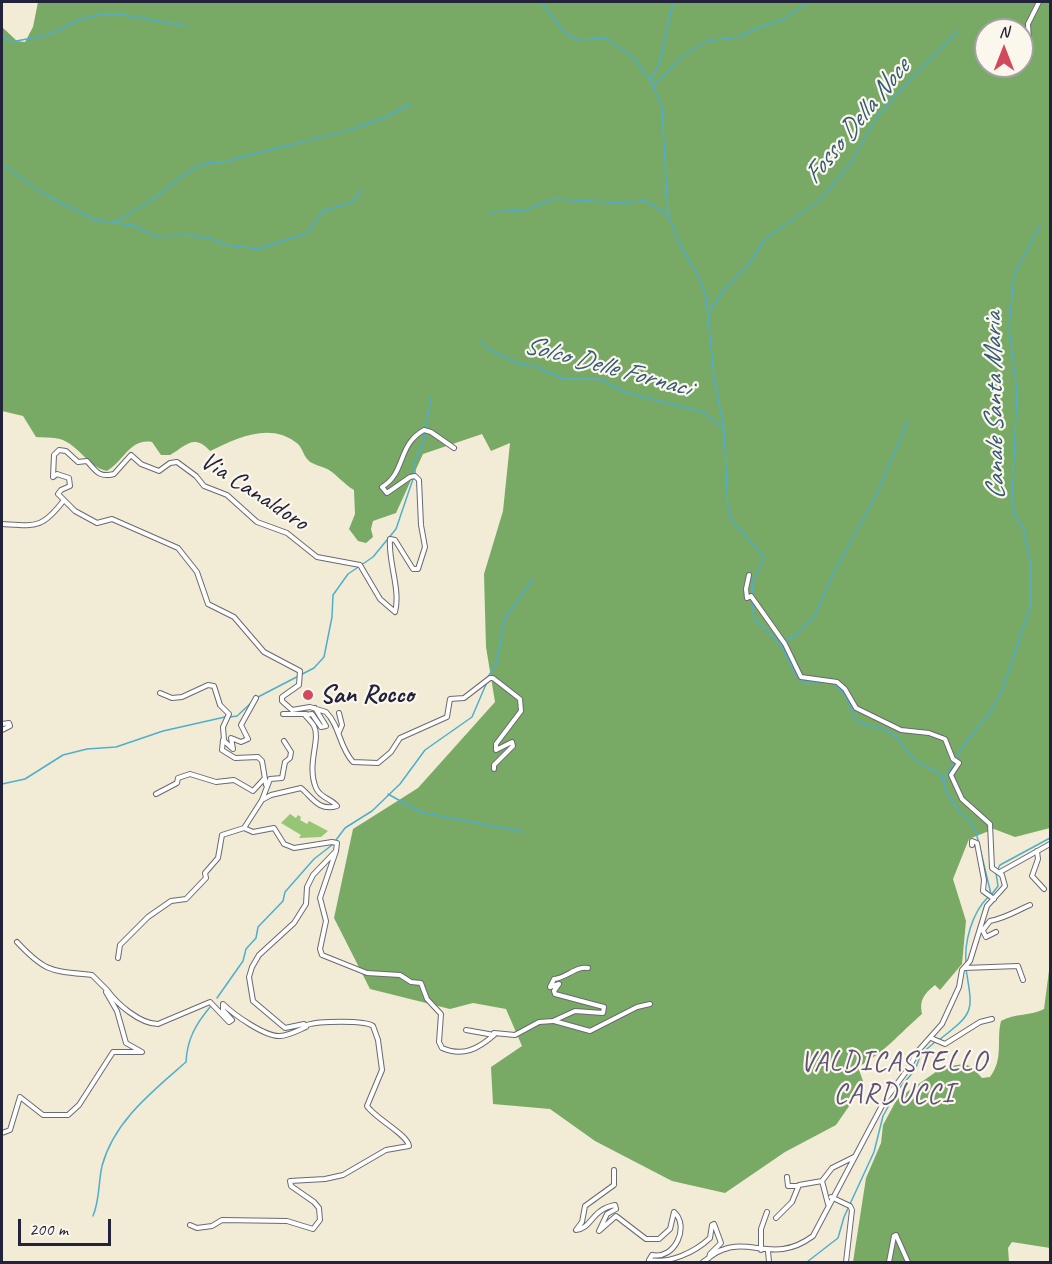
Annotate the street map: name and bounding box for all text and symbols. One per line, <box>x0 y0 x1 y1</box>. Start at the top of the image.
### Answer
north arrow <box>974 18 1034 78</box>
text: N <box>999 22 1009 42</box>
water label: Fosso Della Noce <box>797 53 917 191</box>
water label: Canale Santa Maria <box>977 312 1013 500</box>
water label: Solco Delle Fornaci <box>520 329 694 405</box>
street label: Via Canaldoro <box>194 446 314 538</box>
place label: San Rocco <box>320 679 414 711</box>
marker: San Rocco <box>301 688 315 702</box>
district label: VALDICASTELLO CARDUCCI <box>800 1046 988 1112</box>
scale bar <box>21 1207 114 1245</box>
text: 200 m <box>29 1218 68 1240</box>

